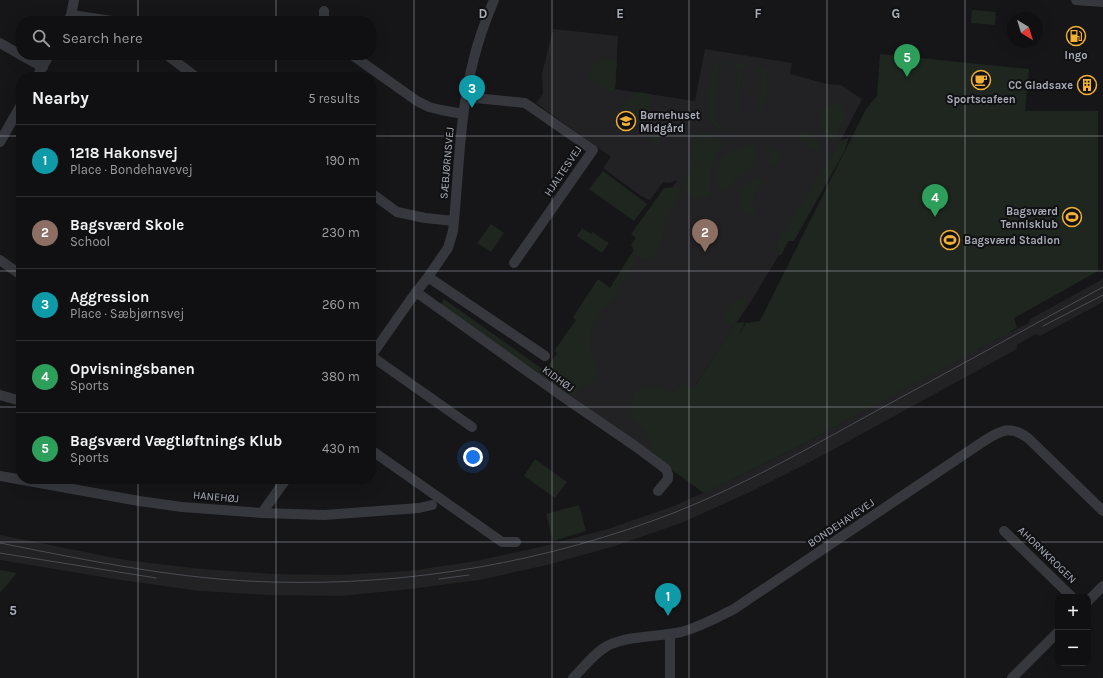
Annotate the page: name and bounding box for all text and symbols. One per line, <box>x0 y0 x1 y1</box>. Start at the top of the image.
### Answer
text: D <box>479 6 488 21</box>
text: E <box>616 6 624 21</box>
text: F <box>754 6 762 21</box>
text: G <box>892 6 900 21</box>
north arrow <box>1007 12 1043 48</box>
search box <box>16 16 376 60</box>
fuel station icon: Ingo <box>1065 25 1087 47</box>
icon: search <box>30 27 52 49</box>
text: Search here <box>62 29 143 47</box>
pin: 5 <box>894 44 920 77</box>
place label: Ingo <box>1065 49 1087 62</box>
cafe icon: Sportscafeen <box>970 69 992 91</box>
building icon: CC Gladsaxe <box>1076 74 1098 96</box>
pin: 3 <box>459 75 485 108</box>
place label: CC Gladsaxe <box>1008 79 1073 92</box>
text: Nearby <box>32 88 89 108</box>
text: 5 results <box>308 91 360 106</box>
place label: Sportscafeen <box>946 93 1016 106</box>
place label: Børnehuset Midgård <box>640 109 701 135</box>
school or university icon: Børnehuset Midgård <box>615 110 637 132</box>
street label: SÆBJØRNSVEJ <box>437 127 457 199</box>
street label: HJALTESVEJ <box>541 143 585 199</box>
text: 1218 Hakonsvej <box>70 144 178 162</box>
text: 1 <box>43 153 47 168</box>
text: 190 m <box>325 153 360 168</box>
text: Place · Bondehavevej <box>70 162 193 177</box>
pin: 4 <box>922 184 948 217</box>
place label: Bagsværd Tennisklub <box>1001 205 1058 231</box>
sports icon: Bagsværd Tennisklub <box>1061 206 1083 228</box>
text: Bagsværd Skole <box>70 216 184 234</box>
pin: 2 <box>692 219 718 252</box>
text: 2 <box>41 225 49 240</box>
text: 230 m <box>322 225 360 240</box>
sports icon: Bagsværd Stadion <box>939 229 961 251</box>
text: School <box>70 234 110 249</box>
place label: Bagsværd Stadion <box>964 234 1060 247</box>
text: Aggression <box>70 288 149 306</box>
text: 3 <box>41 297 49 312</box>
text: 260 m <box>322 297 360 312</box>
text: Place · Sæbjørnsvej <box>70 306 184 321</box>
text: Opvisningsbanen <box>70 360 195 378</box>
street label: KIDHØJ <box>540 363 576 395</box>
text: 4 <box>41 369 49 384</box>
text: 380 m <box>321 369 360 384</box>
text: Sports <box>70 378 109 393</box>
text: Bagsværd Vægtløftnings Klub <box>70 432 282 450</box>
text: 5 <box>41 441 49 456</box>
text: 430 m <box>322 441 360 456</box>
your location <box>463 447 483 467</box>
text: Sports <box>70 450 109 465</box>
street label: HANEHØJ <box>192 489 240 505</box>
street label: BONDEHAVEVEJ <box>805 496 877 550</box>
street label: AHORNKROGEN <box>1015 524 1079 586</box>
pin: 1 <box>655 583 681 616</box>
map controls <box>1055 594 1091 666</box>
button: + <box>1055 594 1091 630</box>
text: 5 <box>9 603 17 618</box>
button: − <box>1055 630 1091 666</box>

